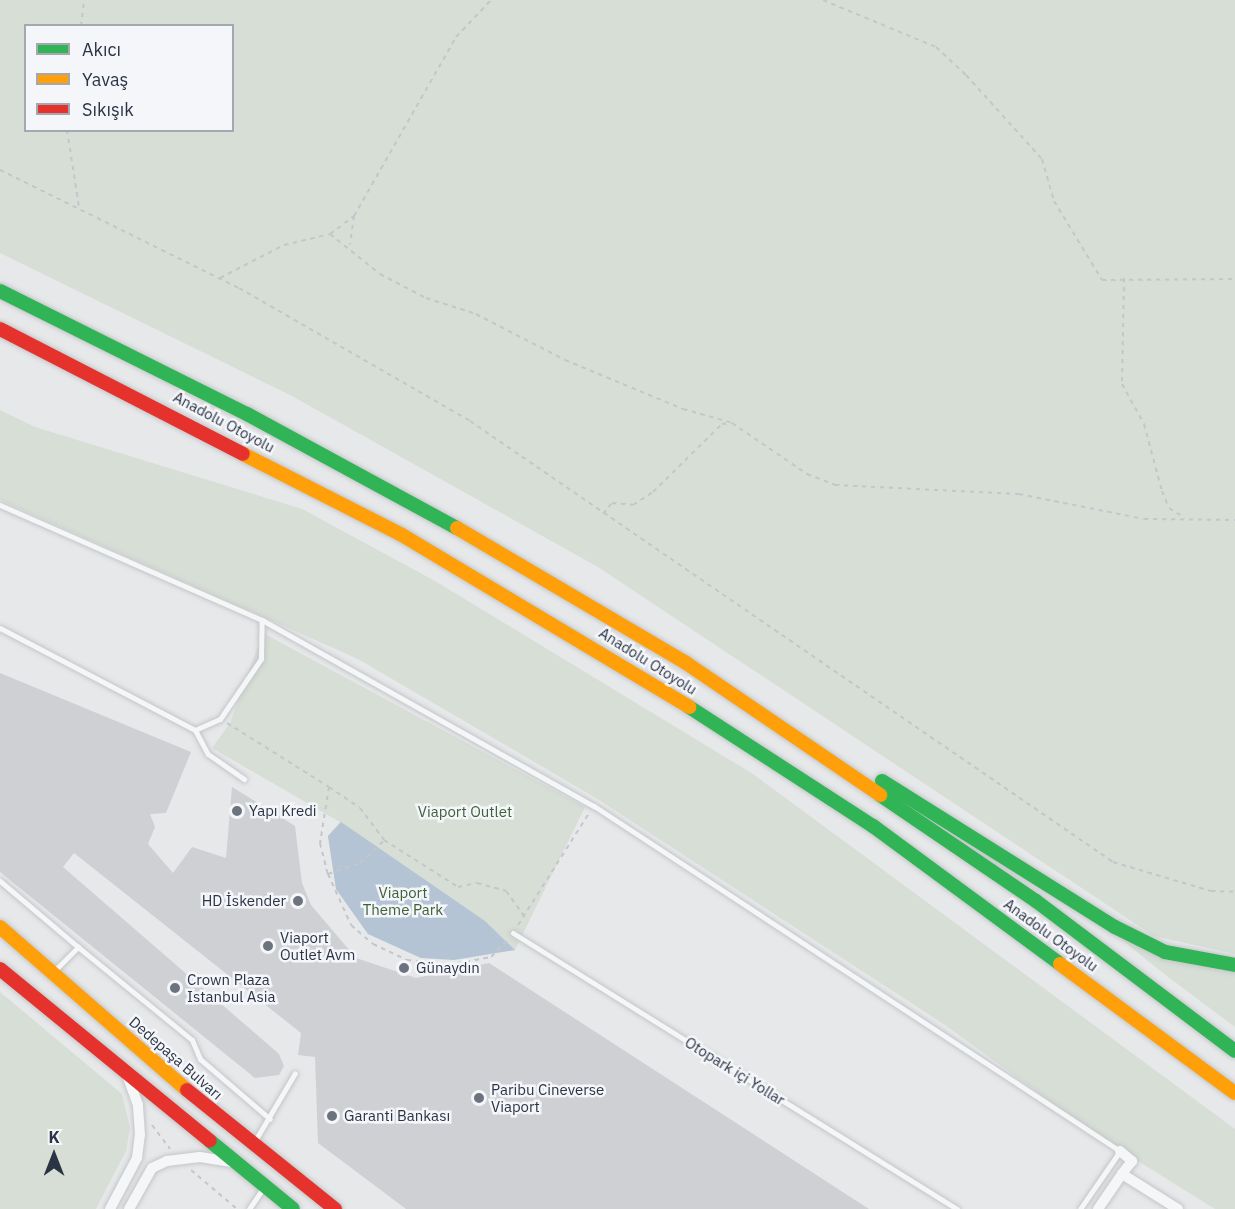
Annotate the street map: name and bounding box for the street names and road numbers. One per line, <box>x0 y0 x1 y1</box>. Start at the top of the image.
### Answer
street label: Anadolu Otoyolu <box>170 388 278 456</box>
street label: Anadolu Otoyolu <box>596 624 700 698</box>
street label: Anadolu Otoyolu <box>1000 895 1102 975</box>
street label: Dedepaşa Bulvarı <box>126 1013 226 1103</box>
street label: Otopark içi Yollar <box>682 1033 788 1109</box>

